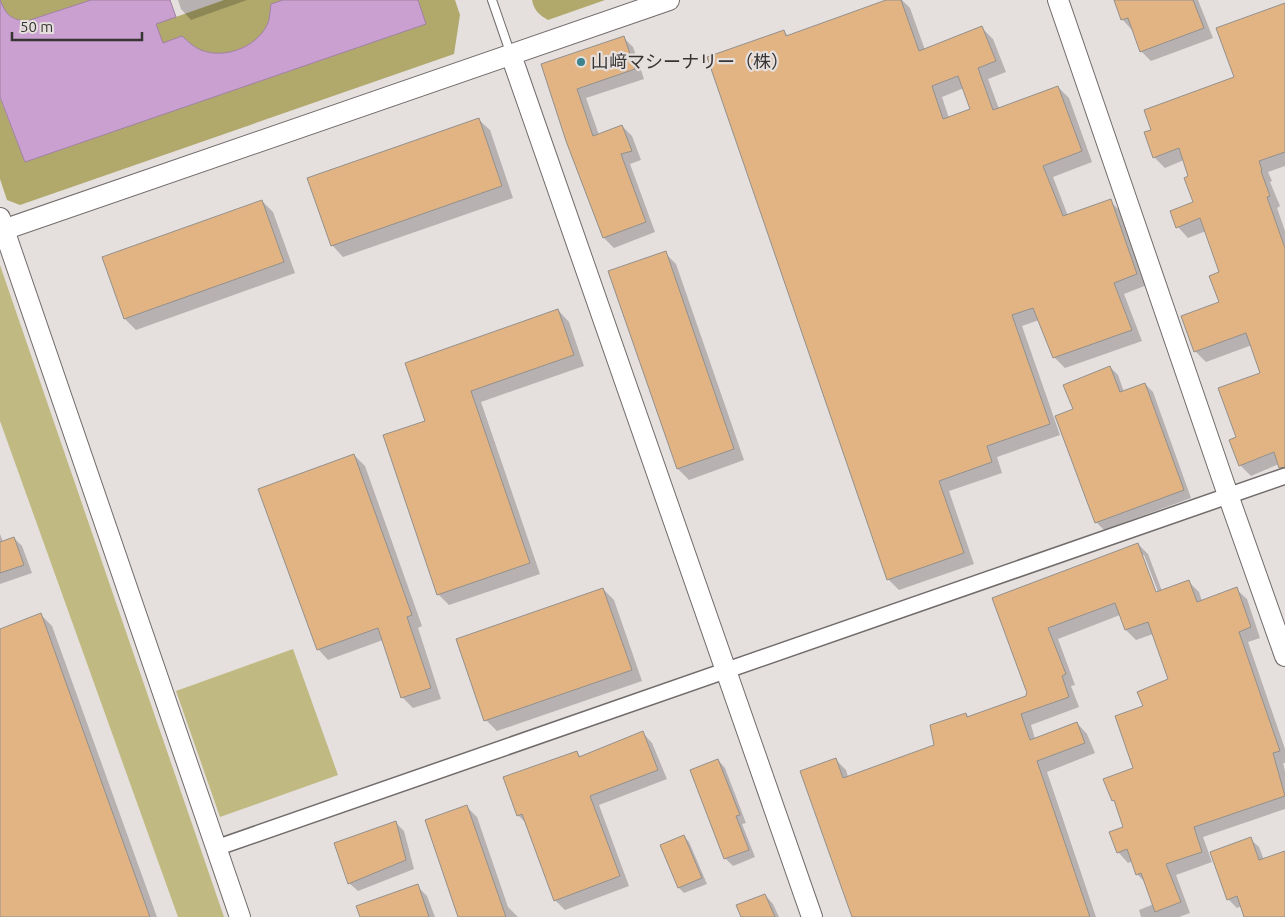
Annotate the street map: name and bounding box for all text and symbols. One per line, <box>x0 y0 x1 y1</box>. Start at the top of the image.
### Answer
scale bar <box>12 10 142 42</box>
text: 50 m <box>20 18 53 35</box>
place label: 山﨑マシーナリー（株） <box>591 51 789 71</box>
marker: 山﨑マシーナリー（株） <box>575 56 587 68</box>

